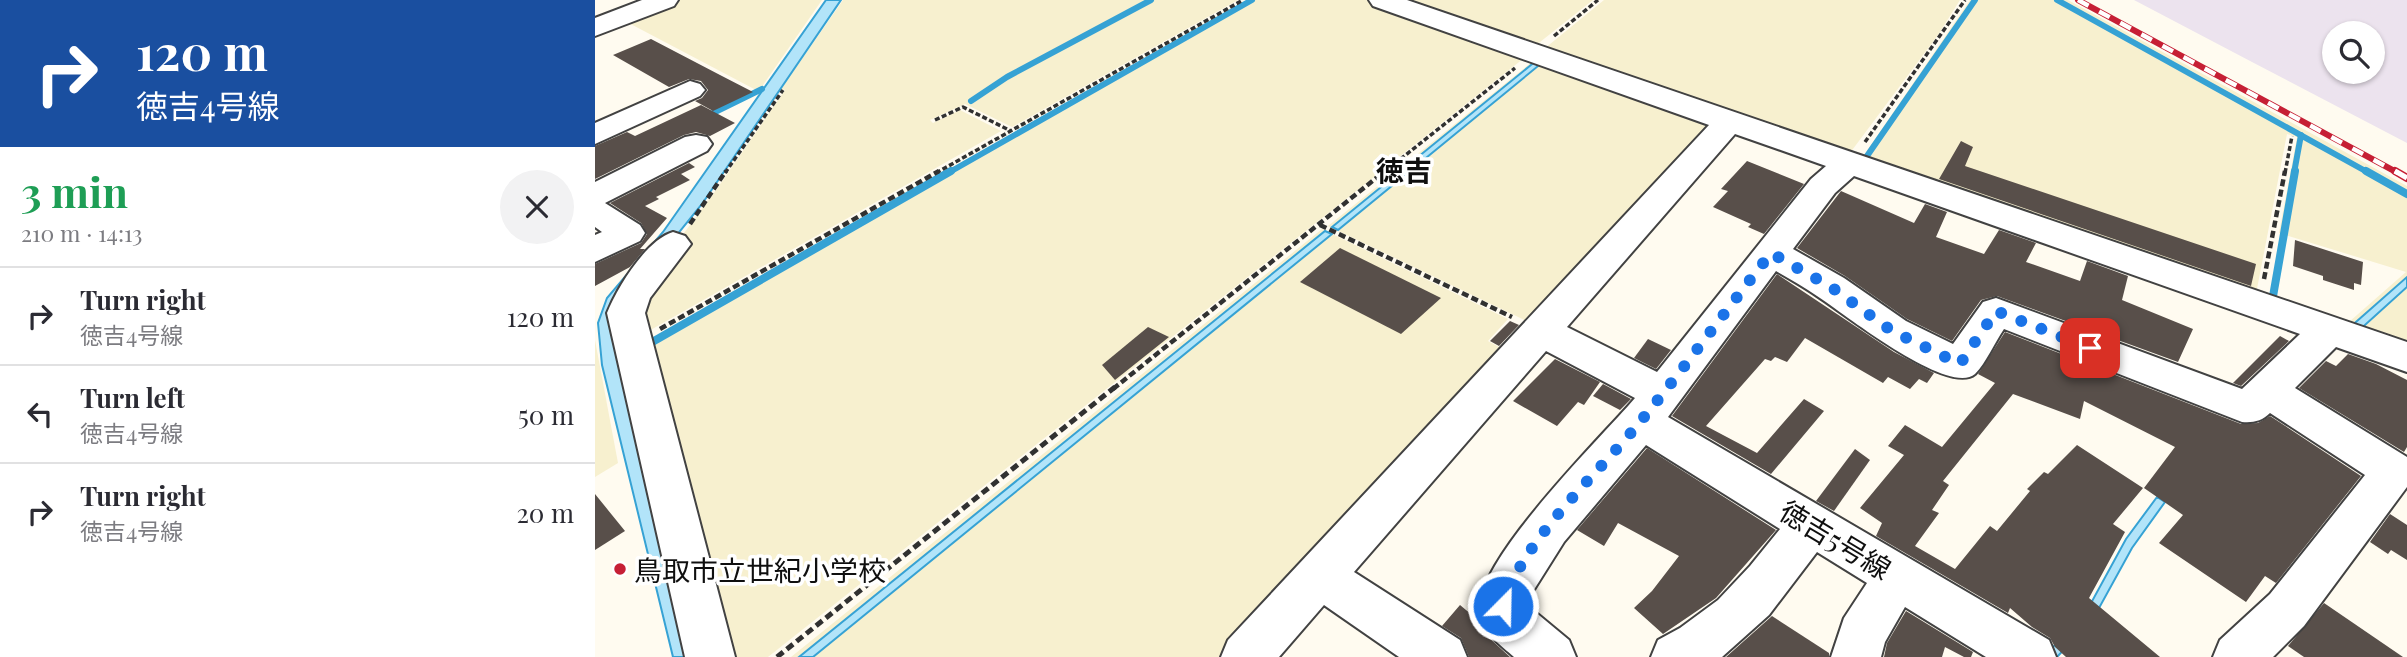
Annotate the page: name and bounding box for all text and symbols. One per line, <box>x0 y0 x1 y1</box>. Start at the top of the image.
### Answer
text: 120 m <box>136 18 268 83</box>
map controls <box>2322 21 2385 84</box>
button: search <box>2322 21 2385 84</box>
icon: right <box>21 28 112 119</box>
text: 徳吉4号線 <box>136 83 280 126</box>
district label: 徳吉 <box>1376 151 1432 188</box>
text: 3 min <box>21 163 128 219</box>
button: close <box>500 170 574 244</box>
text: 210 m · 14:13 <box>21 217 143 248</box>
text: Turn right <box>80 282 206 317</box>
icon: right <box>21 297 59 335</box>
text: 120 m <box>507 299 574 334</box>
pin <box>2060 318 2120 378</box>
text: 徳吉4号線 <box>80 319 183 350</box>
icon: arrive <box>2071 329 2109 367</box>
text: Turn left <box>80 380 185 415</box>
icon: left <box>21 395 59 433</box>
text: 50 m <box>518 397 574 432</box>
text: 徳吉4号線 <box>80 417 183 448</box>
text: Turn right <box>80 478 206 513</box>
street label: 徳吉5号線 <box>1773 491 1899 587</box>
icon: right <box>21 493 59 531</box>
text: 20 m <box>516 495 574 530</box>
text: 徳吉4号線 <box>80 515 183 546</box>
place label: 鳥取市立世紀小学校 <box>634 551 886 588</box>
marker: 鳥取市立世紀小学校 <box>612 561 628 577</box>
position arrow <box>1466 569 1540 643</box>

